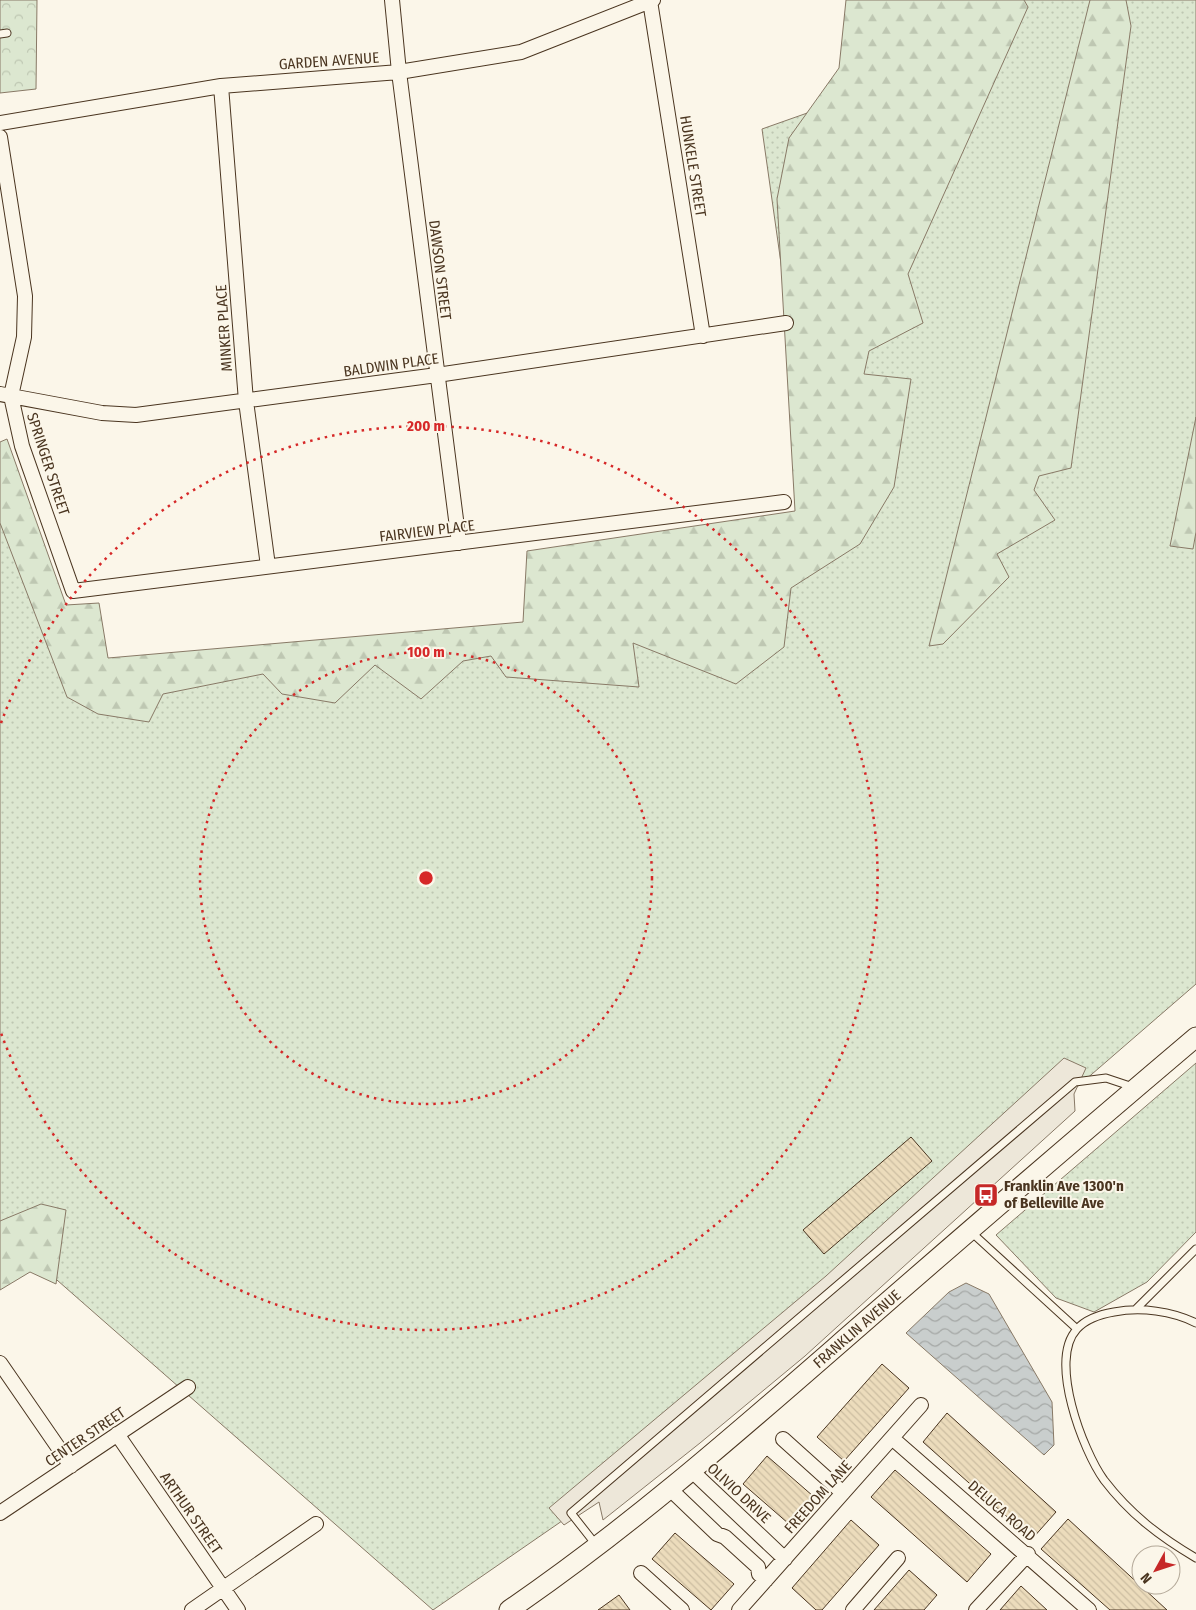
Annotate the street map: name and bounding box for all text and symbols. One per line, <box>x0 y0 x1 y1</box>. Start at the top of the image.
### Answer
street label: GARDEN AVENUE <box>278 49 380 73</box>
street label: HUNKELE STREET <box>676 114 710 218</box>
street label: DAWSON STREET <box>425 219 455 321</box>
street label: MINKER PLACE <box>212 284 236 372</box>
street label: BALDWIN PLACE <box>342 349 440 381</box>
street label: SPRINGER STREET <box>23 410 73 518</box>
text: 200 m <box>406 417 445 435</box>
street label: FAIRVIEW PLACE <box>378 516 476 546</box>
text: 100 m <box>407 643 445 661</box>
centre of rings <box>417 869 435 887</box>
place label: Franklin Ave 1300'n of Belleville Ave <box>1004 1177 1124 1212</box>
bus stop icon: Franklin Ave 1300'n of Belleville Ave <box>973 1182 999 1208</box>
street label: FRANKLIN AVENUE <box>810 1286 904 1372</box>
street label: CENTER STREET <box>42 1404 128 1470</box>
street label: FREEDOM LANE <box>781 1457 855 1537</box>
street label: OLIVIO DRIVE <box>704 1459 774 1527</box>
street label: ARTHUR STREET <box>156 1469 226 1557</box>
street label: DELUCA ROAD <box>964 1477 1040 1545</box>
north arrow <box>1131 1545 1181 1595</box>
text: N <box>1137 1569 1156 1587</box>

